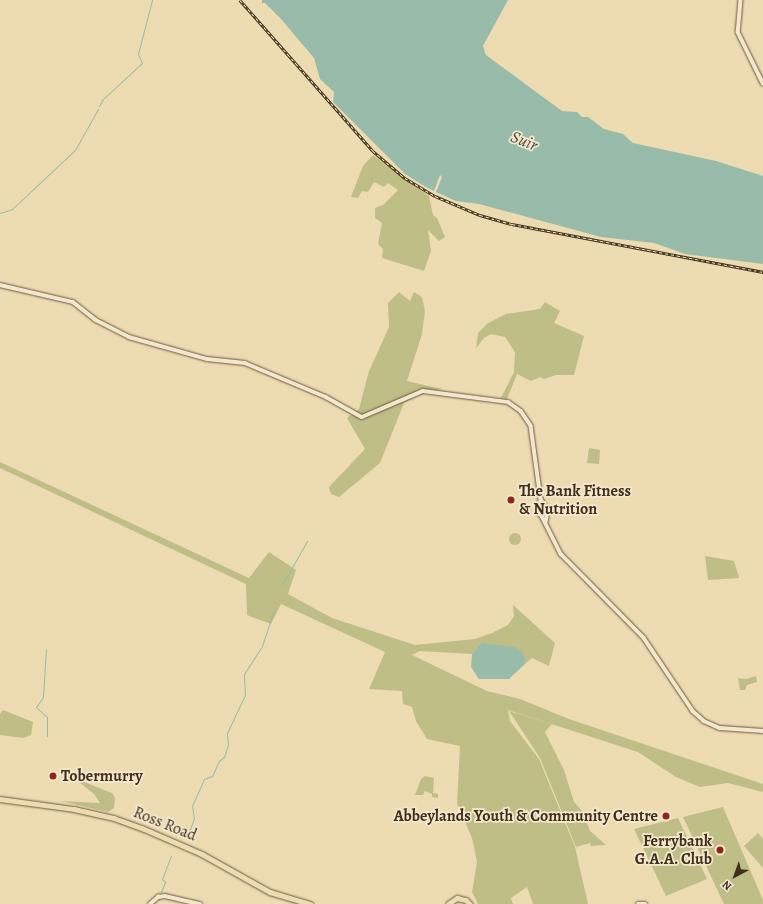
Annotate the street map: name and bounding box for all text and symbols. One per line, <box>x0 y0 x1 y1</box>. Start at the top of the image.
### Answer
water label: Suir <box>508 126 540 156</box>
place label: The Bank Fitness & Nutrition <box>519 481 631 519</box>
marker: The Bank Fitness & Nutrition <box>506 495 516 505</box>
place label: Tobermurry <box>61 766 143 786</box>
marker: Tobermurry <box>48 771 58 781</box>
street label: Ross Road <box>131 803 199 845</box>
place label: Abbeylands Youth & Community Centre <box>394 806 658 826</box>
marker: Abbeylands Youth & Community Centre <box>661 811 671 821</box>
place label: Ferrybank G.A.A. Club <box>634 831 712 869</box>
marker: Ferrybank G.A.A. Club <box>715 845 725 855</box>
north arrow <box>715 856 755 896</box>
text: N <box>719 877 735 894</box>

